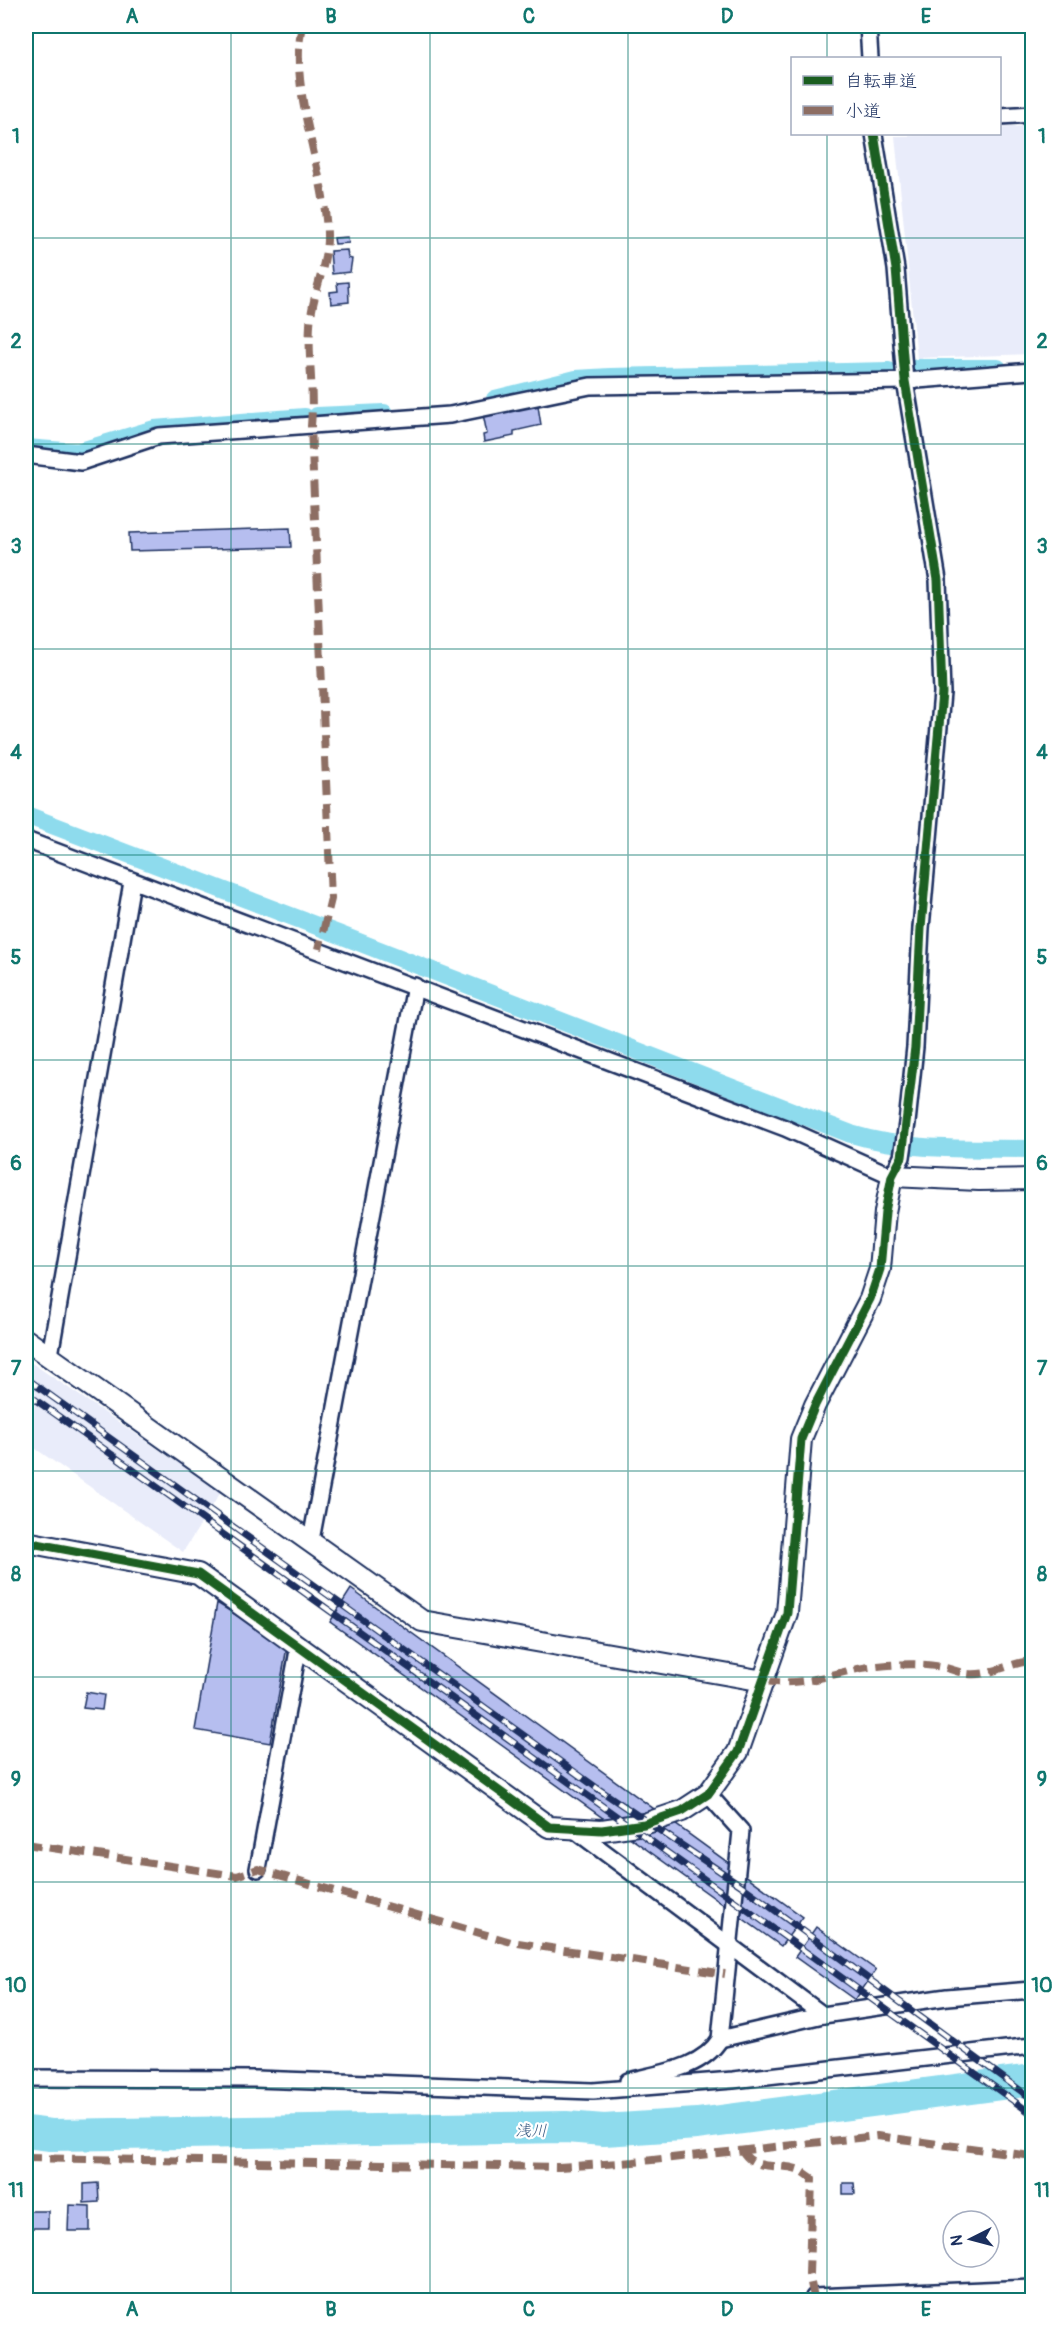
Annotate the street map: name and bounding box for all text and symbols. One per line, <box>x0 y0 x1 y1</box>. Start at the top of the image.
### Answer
text: A <box>126 4 139 29</box>
text: B <box>325 4 337 29</box>
text: C <box>523 4 535 29</box>
text: D <box>721 4 734 29</box>
text: E <box>921 4 932 29</box>
legend <box>791 57 1001 135</box>
text: 自転車道 <box>845 70 917 93</box>
text: 小道 <box>845 100 881 123</box>
text: 1 <box>12 124 20 149</box>
text: 1 <box>1038 124 1046 149</box>
text: 2 <box>10 329 22 354</box>
text: 2 <box>1036 329 1048 354</box>
text: 3 <box>10 534 22 559</box>
text: 3 <box>1036 534 1048 559</box>
text: 4 <box>10 740 22 765</box>
text: 4 <box>1036 740 1048 765</box>
text: 5 <box>11 945 22 970</box>
text: 5 <box>1037 945 1048 970</box>
text: 6 <box>10 1151 22 1176</box>
text: 6 <box>1036 1151 1048 1176</box>
text: 7 <box>11 1356 22 1381</box>
text: 7 <box>1037 1356 1048 1381</box>
text: 8 <box>11 1562 21 1587</box>
text: 8 <box>1037 1562 1047 1587</box>
text: 9 <box>11 1767 21 1792</box>
text: 9 <box>1037 1767 1047 1792</box>
text: 10 <box>5 1973 27 1998</box>
text: 10 <box>1031 1973 1053 1998</box>
water label: 浅川 <box>515 2121 547 2141</box>
text: 11 <box>8 2178 24 2203</box>
text: 11 <box>1034 2178 1050 2203</box>
north arrow <box>941 2209 1001 2269</box>
text: N <box>947 2234 968 2247</box>
text: A <box>126 2297 139 2322</box>
text: B <box>325 2297 337 2322</box>
text: C <box>523 2297 535 2322</box>
text: D <box>721 2297 734 2322</box>
text: E <box>921 2297 932 2322</box>

